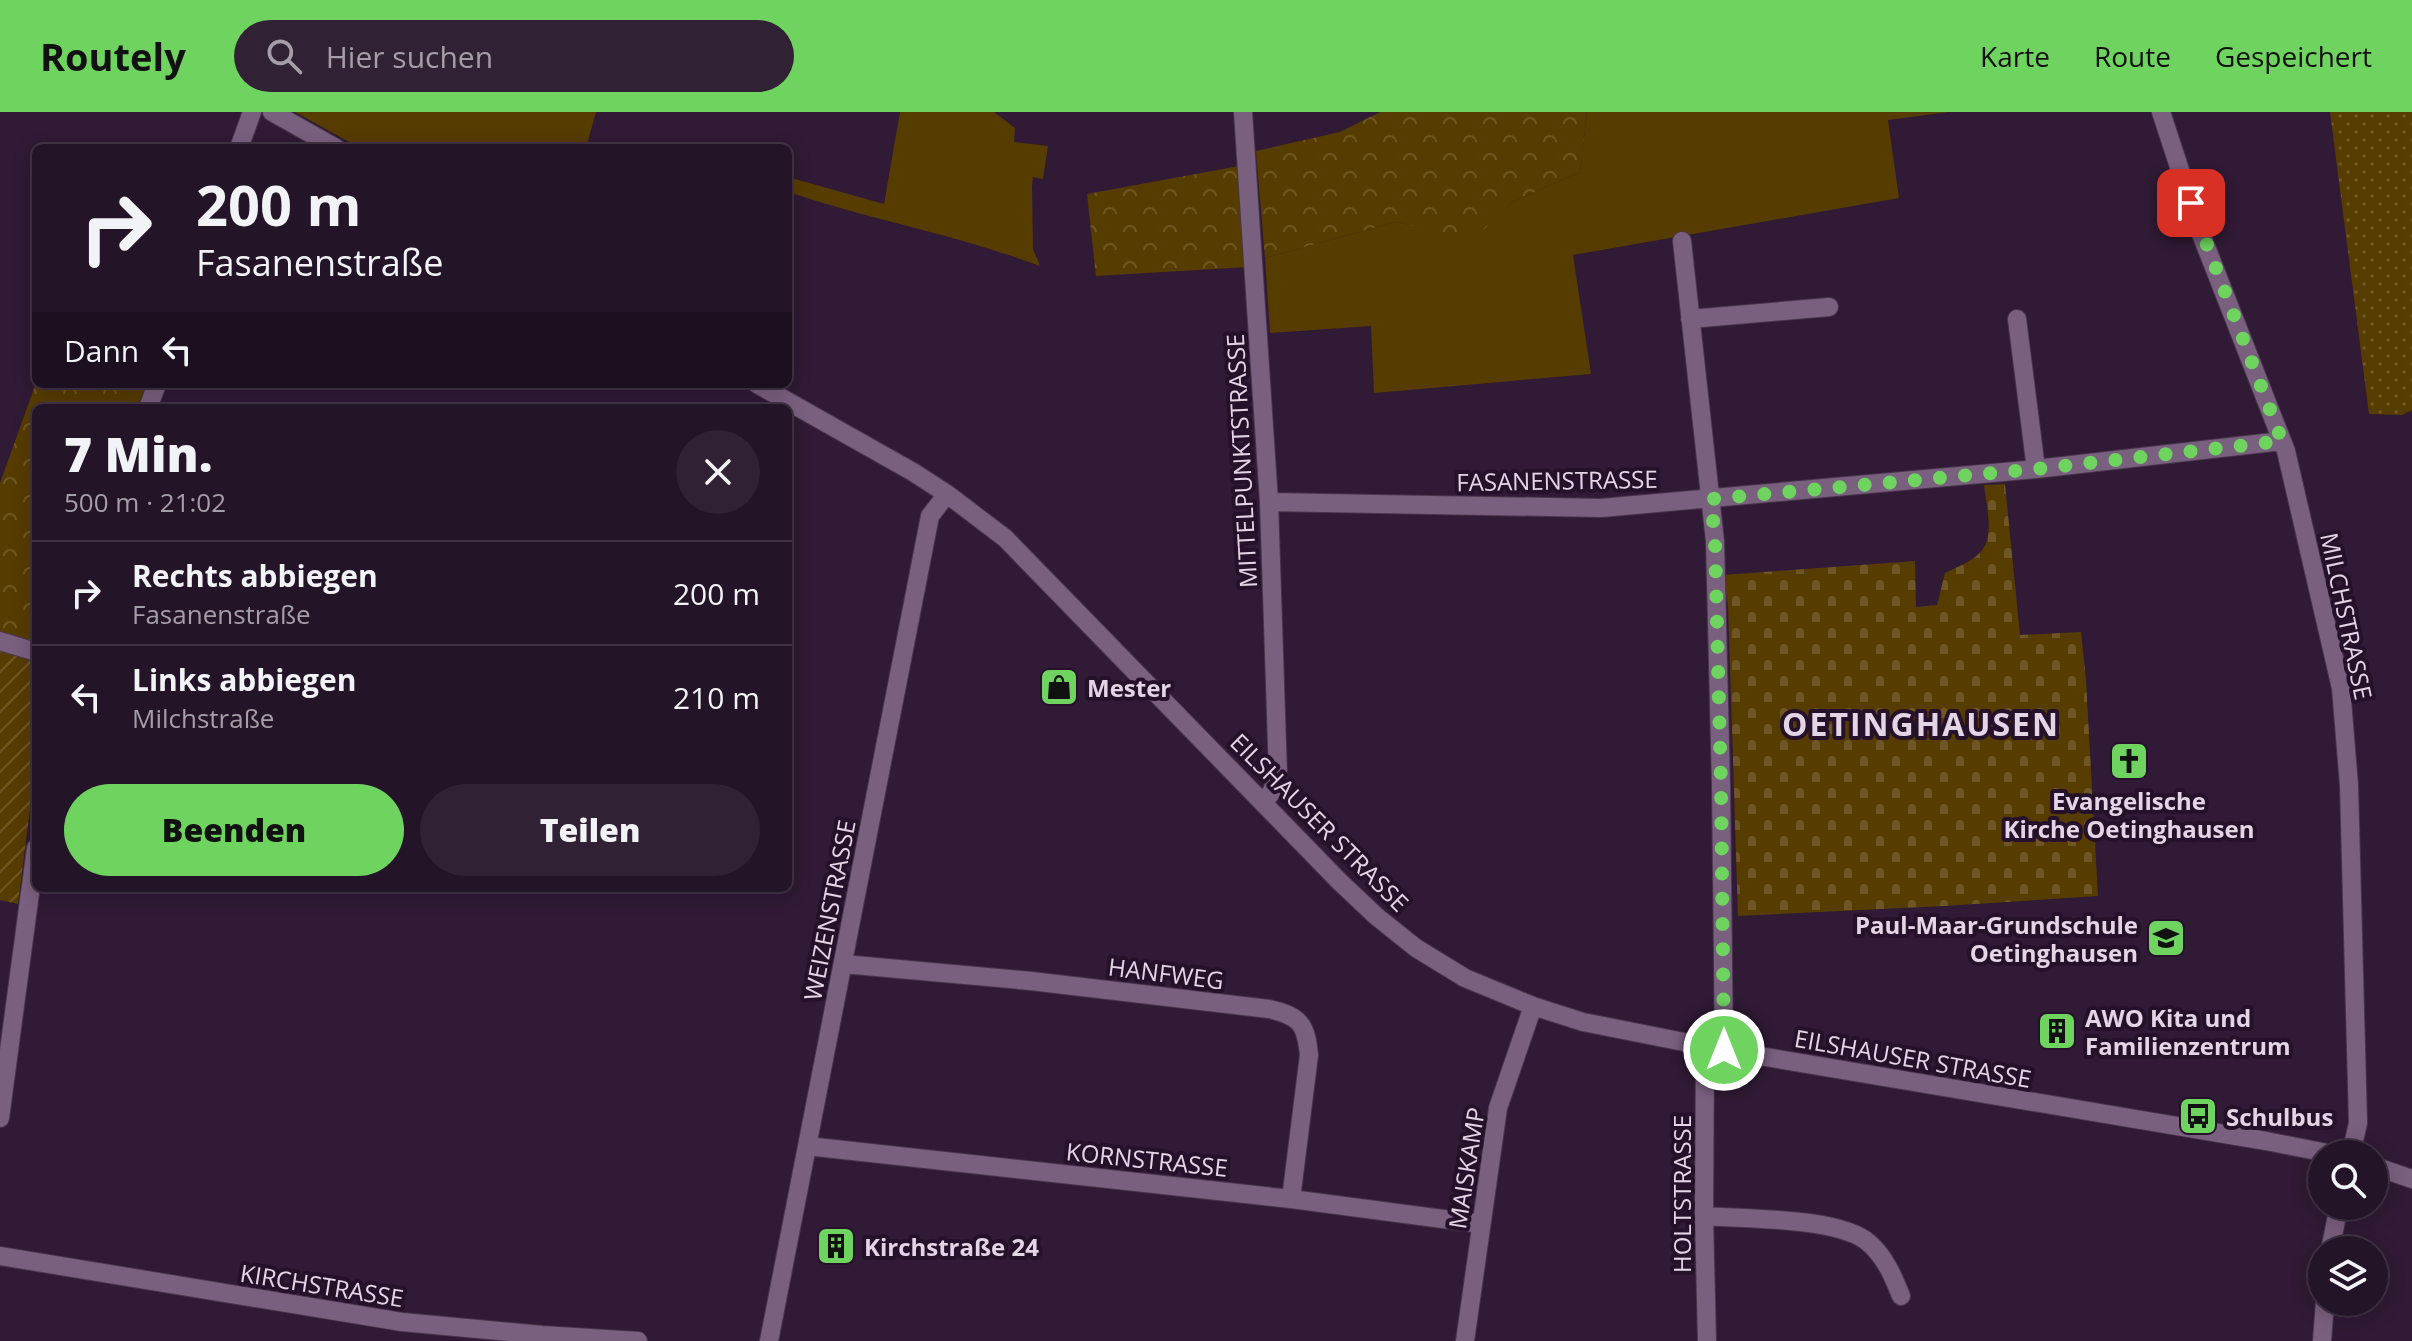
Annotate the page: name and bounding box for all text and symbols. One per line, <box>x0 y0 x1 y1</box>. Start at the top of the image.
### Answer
search box <box>234 20 794 92</box>
text: Routely <box>40 30 186 82</box>
icon: search <box>262 34 306 78</box>
text: Hier suchen <box>326 36 493 77</box>
text: Karte <box>1980 37 2050 75</box>
text: Route <box>2094 37 2171 75</box>
text: Gespeichert <box>2215 37 2372 75</box>
text: 200 m <box>196 166 362 242</box>
pin <box>2157 169 2225 237</box>
icon: right <box>64 176 168 280</box>
icon: arrive <box>2169 181 2213 225</box>
text: Fasanenstraße <box>196 238 443 287</box>
icon: left <box>155 328 199 372</box>
text: Dann <box>64 330 139 371</box>
street label: MITTELPUNKTSTRASSE <box>1218 333 1264 589</box>
text: 7 Min. <box>64 421 213 486</box>
button: close <box>676 430 760 514</box>
street label: FASANENSTRASSE <box>1456 462 1658 498</box>
text: 500 m · 21:02 <box>64 484 226 520</box>
street label: MILCHSTRASSE <box>2313 530 2381 702</box>
text: Rechts abbiegen <box>132 555 378 596</box>
icon: right <box>64 571 108 615</box>
text: 200 m <box>673 573 760 614</box>
text: Fasanenstraße <box>132 596 311 632</box>
text: Links abbiegen <box>132 659 357 700</box>
shop icon: Mester <box>1038 666 1080 708</box>
place label: Mester <box>1087 671 1171 704</box>
icon: left <box>64 675 108 719</box>
text: 210 m <box>673 677 760 718</box>
text: Milchstraße <box>132 700 274 736</box>
district label: OETINGHAUSEN <box>1782 702 2060 745</box>
street label: EILSHAUSER STRASSE <box>1224 726 1416 918</box>
church icon: Evangelische Kirche Oetinghausen <box>2108 740 2150 782</box>
button: Beenden <box>64 784 404 876</box>
button: Teilen <box>420 784 760 876</box>
place label: Evangelische Kirche Oetinghausen <box>2004 784 2254 845</box>
street label: WEIZENSTRASSE <box>795 817 863 1003</box>
place label: Paul-Maar-Grundschule Oetinghausen <box>1855 908 2138 969</box>
school or university icon: Paul-Maar-Grundschule Oetinghausen <box>2145 917 2187 959</box>
street label: HANFWEG <box>1106 950 1226 996</box>
place label: AWO Kita und Familienzentrum <box>2085 1001 2290 1062</box>
position arrow <box>1682 1008 1766 1092</box>
building icon: AWO Kita und Familienzentrum <box>2036 1010 2078 1052</box>
street label: EILSHAUSER STRASSE <box>1792 1021 2034 1095</box>
bus stop icon: Schulbus <box>2177 1095 2219 1137</box>
place label: Schulbus <box>2226 1100 2333 1133</box>
street label: MAISKAMP <box>1440 1105 1492 1231</box>
street label: HOLTSTRASSE <box>1665 1115 1698 1273</box>
street label: KORNSTRASSE <box>1065 1134 1229 1184</box>
map controls <box>2308 1140 2388 1316</box>
button: search <box>2308 1140 2388 1220</box>
building icon: Kirchstraße 24 <box>815 1225 857 1267</box>
place label: Kirchstraße 24 <box>864 1230 1039 1263</box>
button: layers <box>2308 1236 2388 1316</box>
street label: KIRCHSTRASSE <box>238 1256 406 1314</box>

